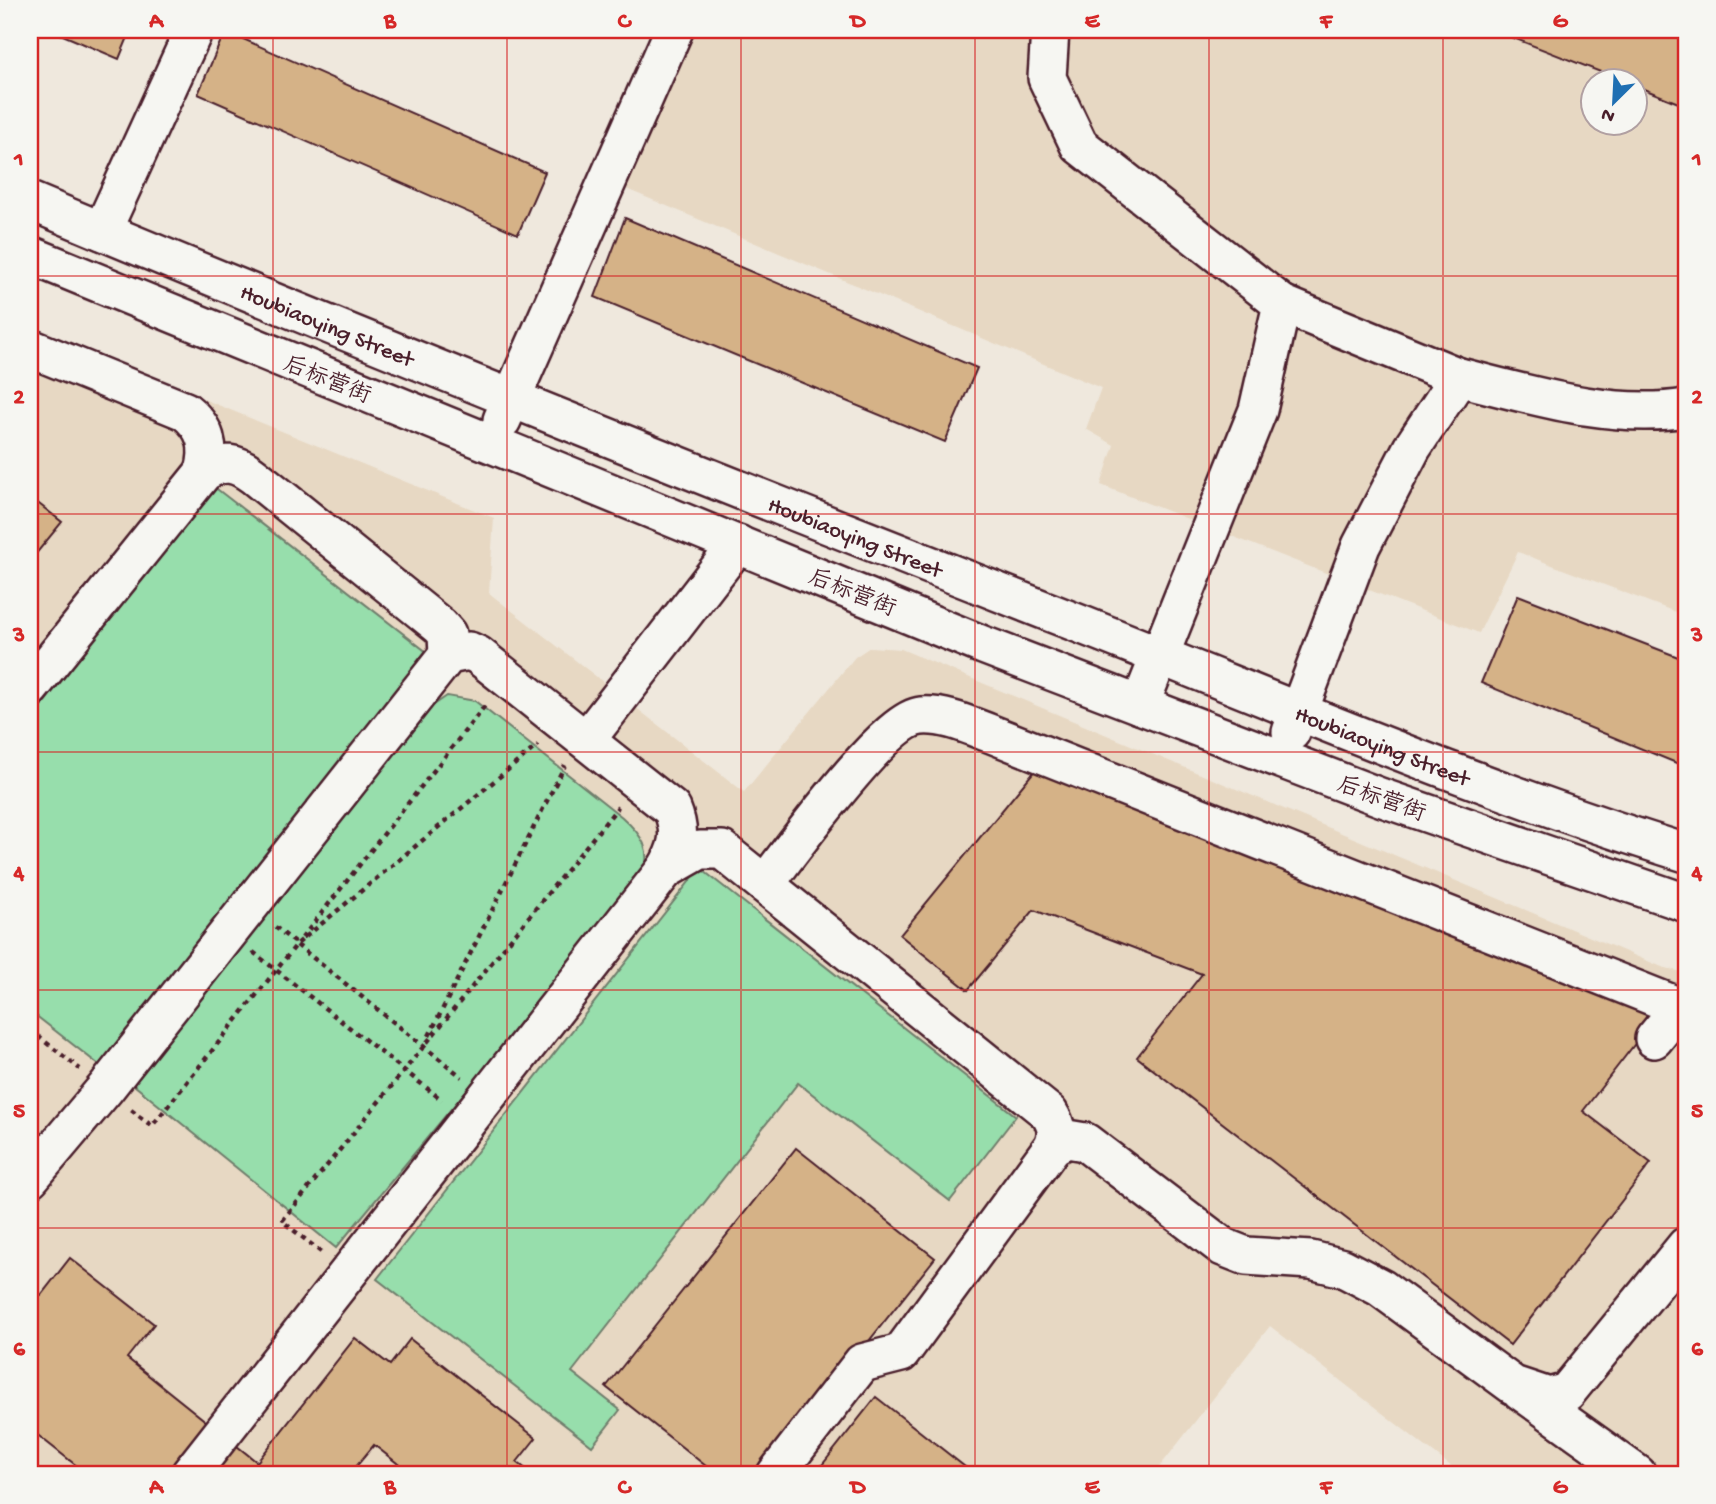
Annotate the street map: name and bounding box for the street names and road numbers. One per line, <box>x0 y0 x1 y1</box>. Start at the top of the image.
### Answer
street label: Houbiaoying Street <box>235 280 418 375</box>
street label: 后标营街 <box>279 351 375 411</box>
street label: Houbiaoying Street <box>763 493 947 586</box>
street label: 后标营街 <box>804 564 900 624</box>
street label: Houbiaoying Street <box>1290 702 1474 795</box>
street label: 后标营街 <box>1333 771 1429 829</box>

